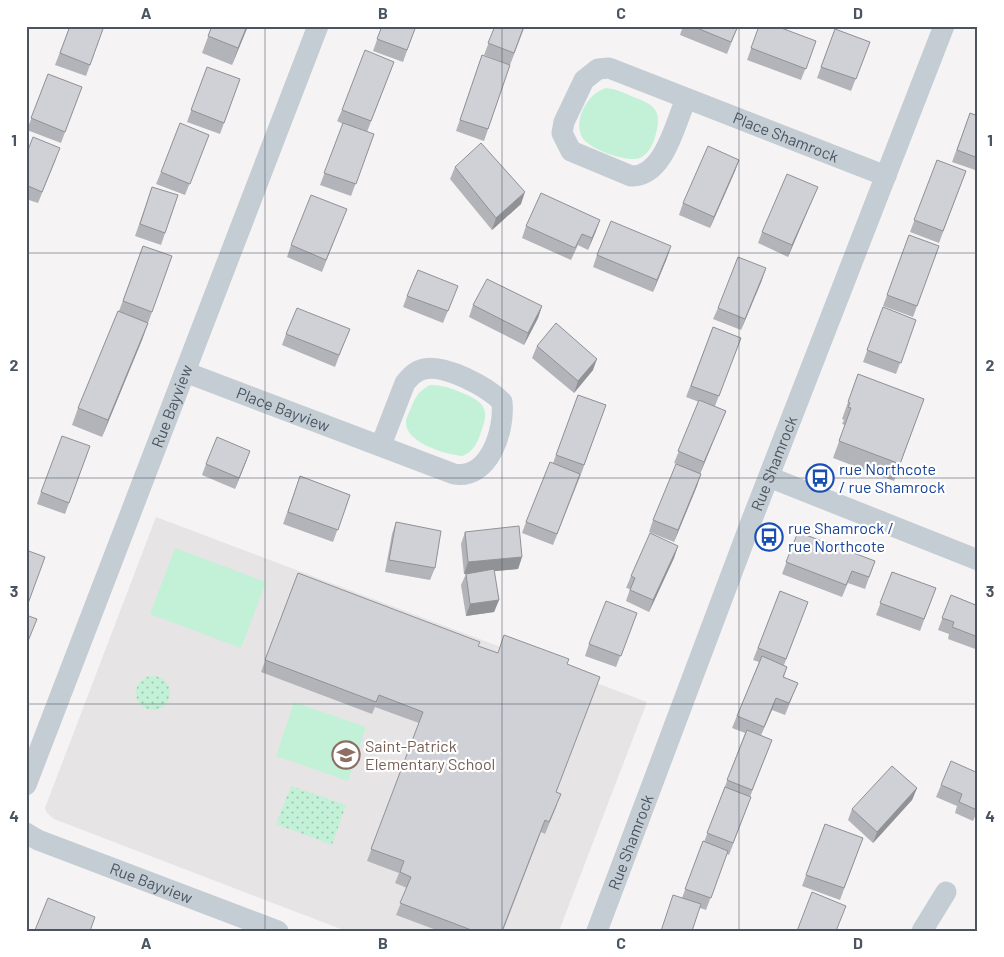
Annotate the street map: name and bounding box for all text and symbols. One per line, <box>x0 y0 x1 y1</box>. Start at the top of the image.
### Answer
text: A <box>141 3 152 22</box>
text: B <box>378 3 388 22</box>
text: C <box>616 3 626 22</box>
text: D <box>853 3 863 22</box>
street label: Place Shamrock <box>731 107 841 166</box>
text: 1 <box>11 130 17 149</box>
text: 1 <box>987 130 993 149</box>
text: 2 <box>10 355 19 374</box>
text: 2 <box>986 355 995 374</box>
street label: Rue Bayview <box>147 361 196 450</box>
street label: Place Bayview <box>234 382 333 435</box>
street label: Rue Shamrock <box>746 413 800 513</box>
place label: rue Northcote / rue Shamrock <box>839 459 945 496</box>
bus stop icon: rue Northcote / rue Shamrock <box>805 463 835 493</box>
place label: rue Shamrock / rue Northcote <box>788 518 894 555</box>
bus stop icon: rue Shamrock / rue Northcote <box>754 522 784 552</box>
text: 3 <box>10 581 18 600</box>
text: 3 <box>986 581 994 600</box>
place label: Saint-Patrick Elementary School <box>365 736 495 773</box>
school or university icon: Saint-Patrick Elementary School <box>331 740 361 770</box>
street label: Rue Shamrock <box>603 792 657 892</box>
text: 4 <box>9 806 19 825</box>
text: 4 <box>985 806 995 825</box>
street label: Rue Bayview <box>107 858 196 907</box>
text: A <box>141 933 152 952</box>
text: B <box>378 933 388 952</box>
text: C <box>616 933 626 952</box>
text: D <box>853 933 863 952</box>

